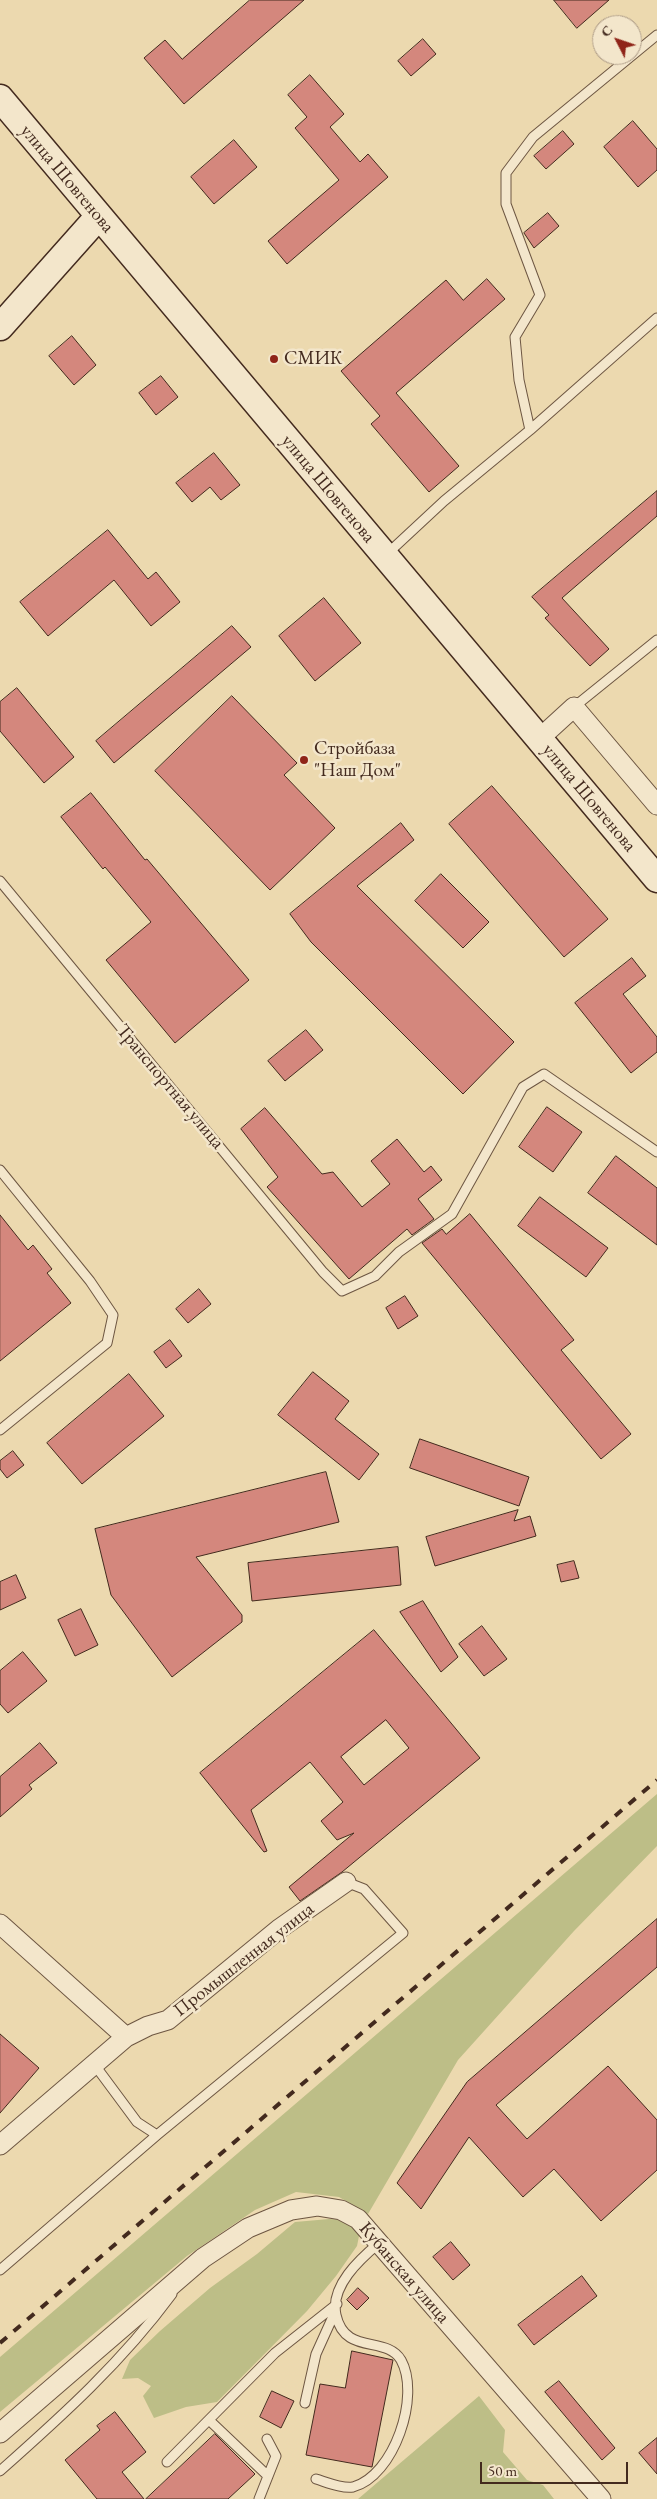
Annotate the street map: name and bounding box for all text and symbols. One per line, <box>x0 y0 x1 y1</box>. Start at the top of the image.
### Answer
north arrow <box>592 15 642 65</box>
text: С <box>596 21 616 40</box>
street label: улица Шовгенова <box>15 120 119 238</box>
place label: СМИК <box>284 348 342 370</box>
marker: СМИК <box>268 353 280 365</box>
street label: улица Шовгенова <box>276 430 380 548</box>
place label: Стройбаза "Наш Дом" <box>314 738 401 782</box>
street label: улица Шовгенова <box>537 739 641 857</box>
marker: Стройбаза "Наш Дом" <box>298 754 310 766</box>
street label: Транспортная улица <box>111 1020 229 1154</box>
street label: Промышленная улица <box>169 1898 319 2022</box>
street label: Кубанская улица <box>354 2218 454 2328</box>
scale bar <box>482 2452 630 2484</box>
text: 50 m <box>488 2461 517 2480</box>

